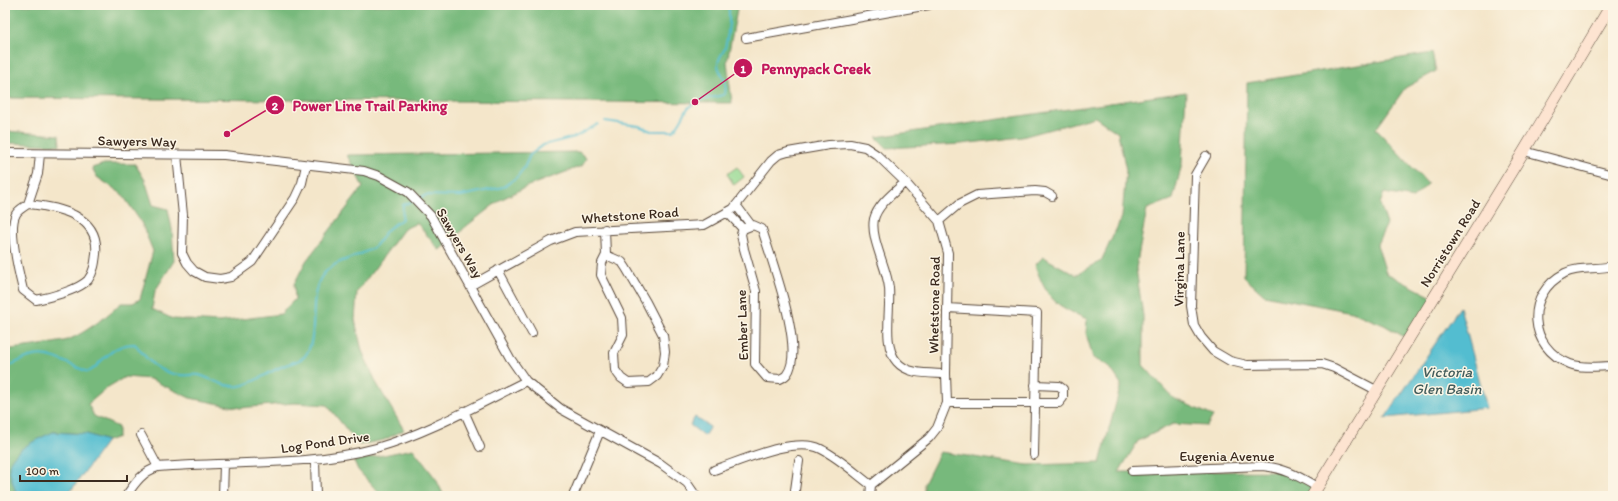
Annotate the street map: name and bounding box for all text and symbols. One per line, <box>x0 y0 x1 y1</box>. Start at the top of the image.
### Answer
callout: Pennypack Creek <box>733 55 878 82</box>
text: Pennypack Creek <box>761 60 871 79</box>
text: 1 <box>740 62 746 76</box>
callout: Power Line Trail Parking <box>265 92 456 119</box>
text: Power Line Trail Parking <box>293 97 448 116</box>
text: 2 <box>272 99 279 113</box>
street label: Sawyers Way <box>98 132 177 151</box>
street label: Norristown Road <box>1417 196 1484 290</box>
street label: Whetstone Road <box>581 204 680 227</box>
street label: Sawyers Way <box>433 205 487 282</box>
street label: Virgina Lane <box>1170 231 1189 307</box>
street label: Whetstone Road <box>925 256 944 354</box>
street label: Ember Lane <box>733 289 752 361</box>
water label: Victoria Glen Basin <box>1412 363 1482 398</box>
street label: Log Pond Drive <box>280 428 371 457</box>
street label: Eugenia Avenue <box>1179 448 1275 465</box>
scale bar <box>20 457 127 483</box>
text: 100 m <box>26 464 59 478</box>

